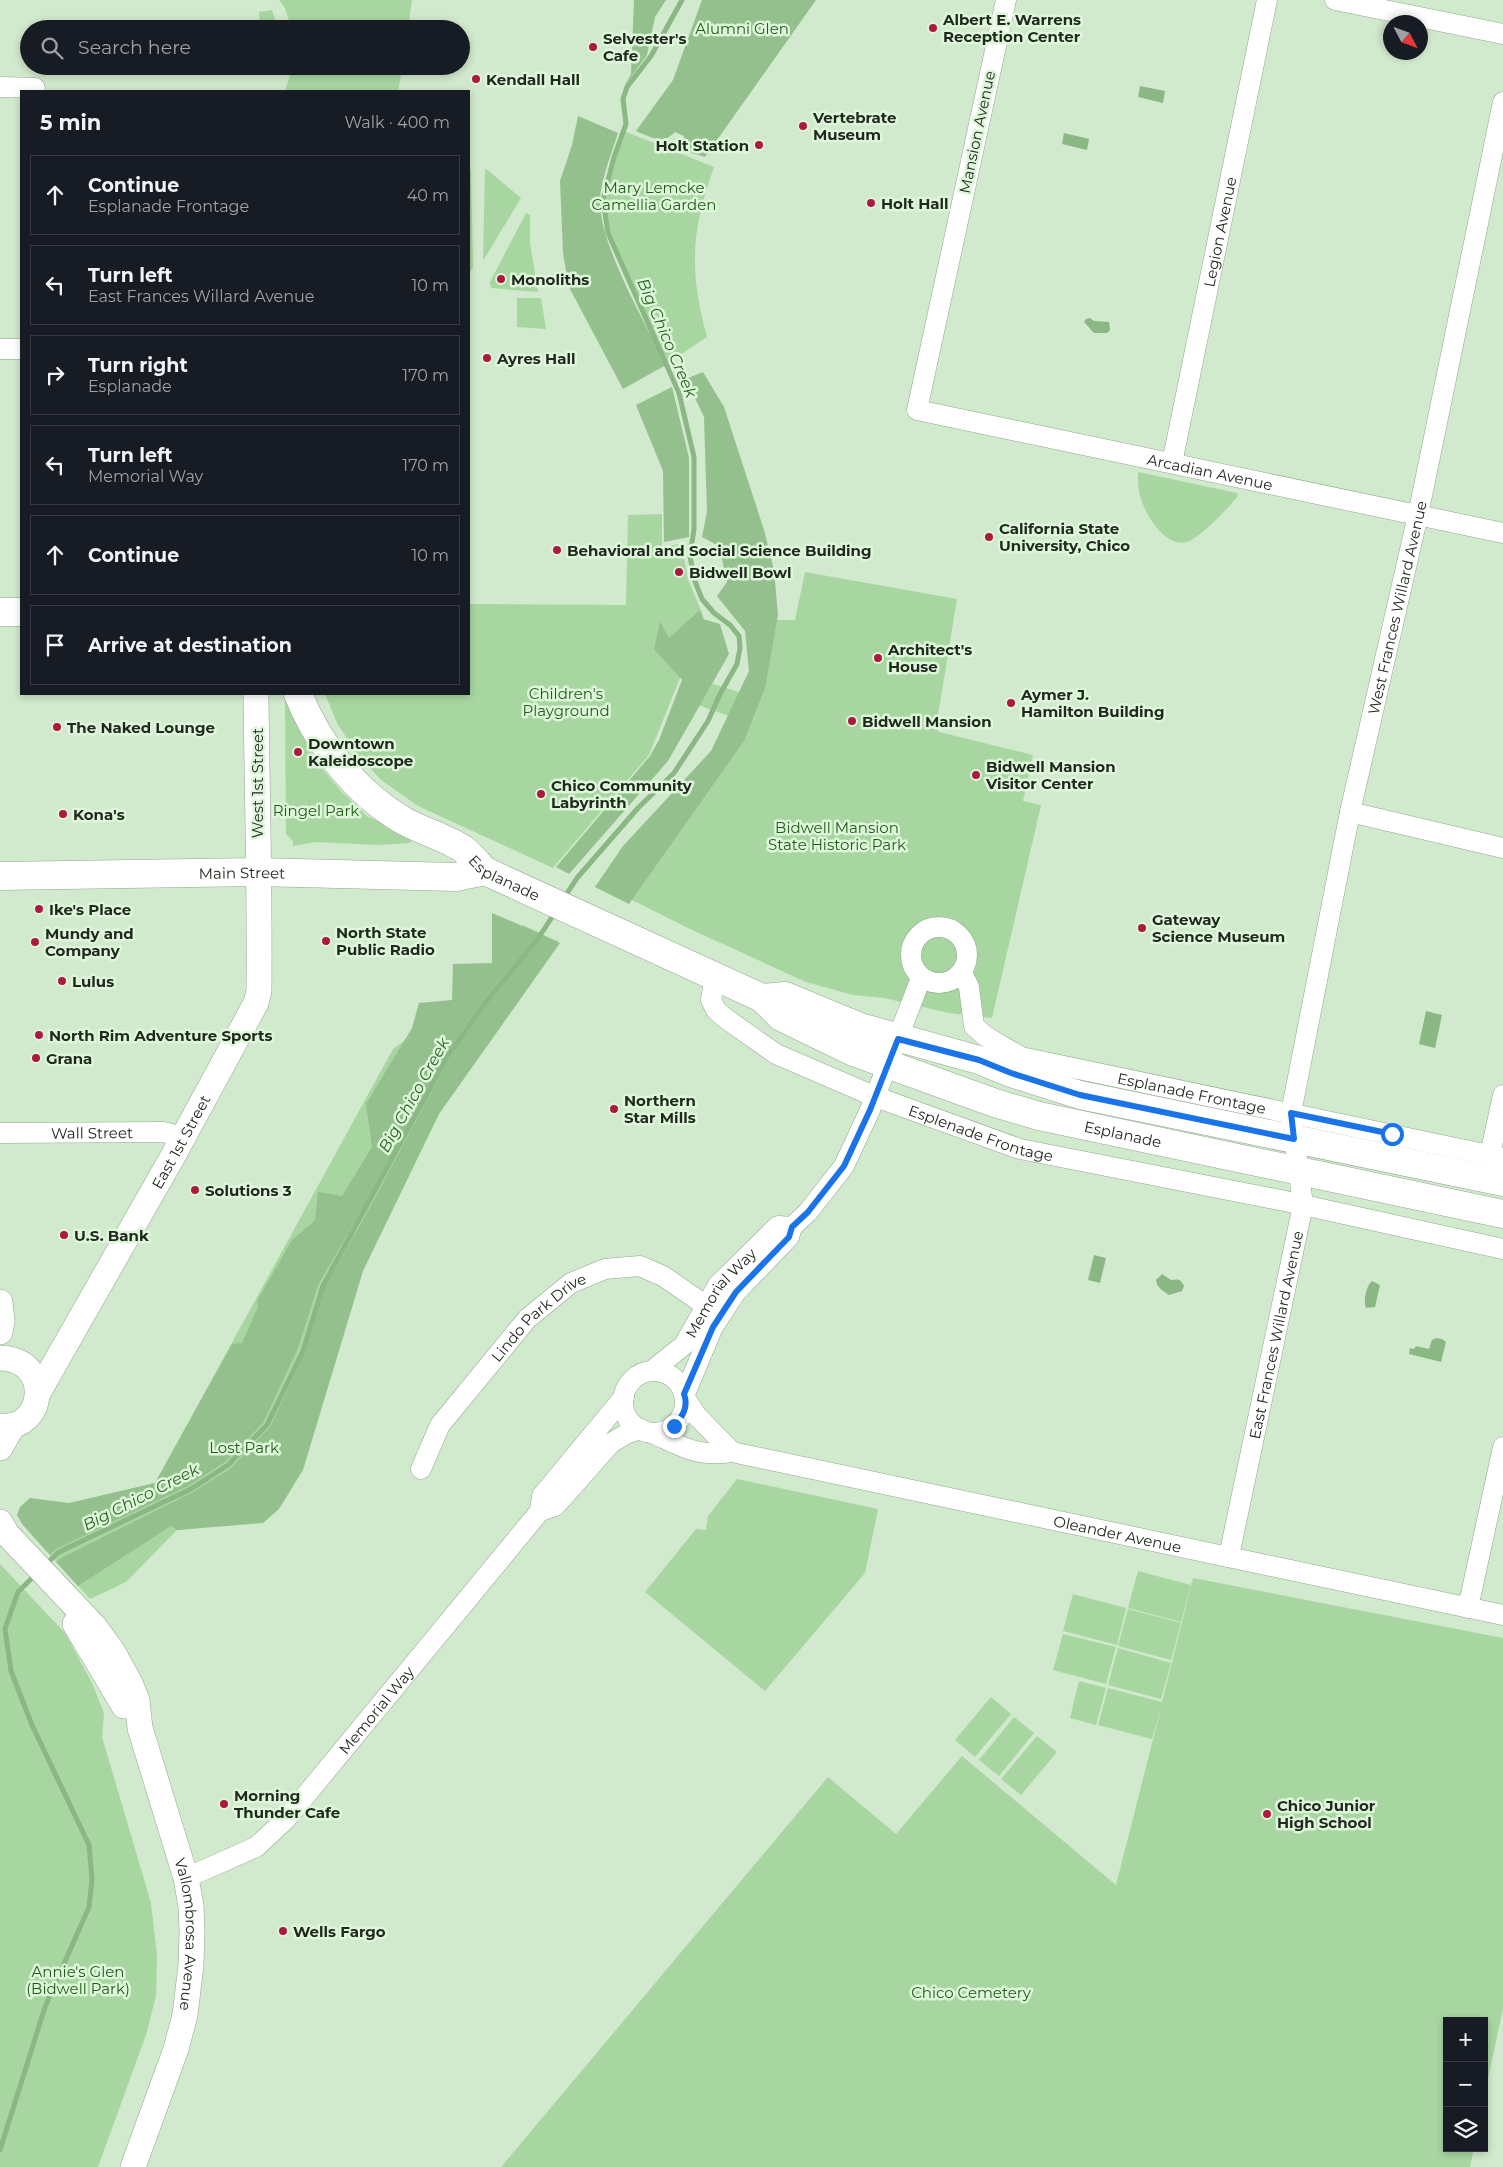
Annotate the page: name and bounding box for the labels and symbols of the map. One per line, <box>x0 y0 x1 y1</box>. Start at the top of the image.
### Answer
place label: Albert E. Warrens Reception Center <box>942 10 1081 46</box>
north arrow <box>1383 15 1428 60</box>
park label: Alumni Glen <box>695 19 789 38</box>
marker: Albert E. Warrens Reception Center <box>927 22 939 34</box>
place label: Selvester's Cafe <box>603 29 686 65</box>
marker: Selvester's Cafe <box>587 41 599 53</box>
street label: Mansion Avenue <box>955 69 999 195</box>
place label: Kendall Hall <box>486 70 580 89</box>
marker: Kendall Hall <box>470 73 482 85</box>
place label: Vertebrate Museum <box>812 108 896 144</box>
marker: Vertebrate Museum <box>797 120 809 132</box>
place label: Holt Station <box>655 136 749 155</box>
marker: Holt Station <box>753 139 765 151</box>
street label: Legion Avenue <box>1199 175 1240 289</box>
park label: Mary Lemcke Camellia Garden <box>592 178 716 214</box>
place label: Holt Hall <box>881 194 949 213</box>
marker: Holt Hall <box>865 197 877 209</box>
place label: Monoliths <box>511 270 589 289</box>
marker: Monoliths <box>495 273 507 285</box>
water label: Big Chico Creek <box>633 275 701 402</box>
place label: Ayres Hall <box>496 349 575 368</box>
marker: Ayres Hall <box>481 352 493 364</box>
street label: Arcadian Avenue <box>1146 449 1275 494</box>
street label: West Frances Willard Avenue <box>1363 499 1430 716</box>
place label: California State University, Chico <box>999 519 1130 555</box>
marker: California State University, Chico <box>983 531 995 543</box>
place label: Behavioral and Social Science Building <box>567 541 872 560</box>
marker: Behavioral and Social Science Building <box>551 544 563 556</box>
place label: Bidwell Bowl <box>689 563 792 582</box>
marker: Bidwell Bowl <box>673 566 685 578</box>
place label: Architect's House <box>887 640 972 676</box>
marker: Architect's House <box>872 652 884 664</box>
park label: Children's Playground <box>522 684 610 720</box>
place label: Aymer J. Hamilton Building <box>1020 685 1164 721</box>
marker: Aymer J. Hamilton Building <box>1005 697 1017 709</box>
place label: Bidwell Mansion <box>862 712 992 731</box>
marker: Bidwell Mansion <box>846 715 858 727</box>
place label: The Naked Lounge <box>67 718 215 737</box>
marker: The Naked Lounge <box>51 721 63 733</box>
street label: West 1st Street <box>248 728 267 838</box>
place label: Downtown Kaleidoscope <box>308 734 413 770</box>
marker: Downtown Kaleidoscope <box>292 746 304 758</box>
place label: Bidwell Mansion Visitor Center <box>985 757 1116 793</box>
marker: Bidwell Mansion Visitor Center <box>970 769 982 781</box>
place label: Chico Community Labyrinth <box>551 776 693 812</box>
marker: Chico Community Labyrinth <box>535 788 547 800</box>
park label: Ringel Park <box>273 801 359 820</box>
place label: Kona's <box>73 805 125 824</box>
marker: Kona's <box>57 808 69 820</box>
park label: Bidwell Mansion State Historic Park <box>768 818 906 854</box>
street label: Esplanade <box>465 851 543 904</box>
street label: Main Street <box>198 862 286 882</box>
place label: Ike's Place <box>49 900 131 919</box>
marker: Ike's Place <box>33 903 45 915</box>
place label: Gateway Science Museum <box>1152 910 1285 946</box>
marker: Gateway Science Museum <box>1136 922 1148 934</box>
place label: North State Public Radio <box>336 923 435 959</box>
place label: Mundy and Company <box>45 924 134 960</box>
marker: North State Public Radio <box>320 935 332 947</box>
marker: Mundy and Company <box>29 936 41 948</box>
place label: Lulus <box>72 972 114 991</box>
marker: Lulus <box>56 975 68 987</box>
place label: North Rim Adventure Sports <box>49 1026 272 1045</box>
marker: North Rim Adventure Sports <box>33 1029 45 1041</box>
water label: Big Chico Creek <box>375 1033 454 1155</box>
place label: Grana <box>46 1049 92 1068</box>
marker: Grana <box>30 1052 42 1064</box>
street label: Esplanade Frontage <box>1116 1068 1268 1118</box>
street label: East 1st Street <box>147 1091 214 1192</box>
place label: Northern Star Mills <box>624 1091 696 1127</box>
street label: Esplenade Frontage <box>906 1100 1055 1165</box>
marker: Northern Star Mills <box>608 1103 620 1115</box>
street label: Esplanade <box>1082 1116 1163 1151</box>
street label: Wall Street <box>51 1123 133 1142</box>
route start <box>1381 1123 1404 1146</box>
place label: Solutions 3 <box>205 1181 292 1200</box>
marker: Solutions 3 <box>189 1184 201 1196</box>
place label: U.S. Bank <box>74 1226 149 1245</box>
marker: U.S. Bank <box>58 1229 70 1241</box>
street label: East Frances Willard Avenue <box>1244 1229 1307 1441</box>
street label: Memorial Way <box>681 1243 760 1341</box>
street label: Lindo Park Drive <box>487 1268 589 1365</box>
route end <box>663 1415 686 1438</box>
park label: Lost Park <box>209 1438 279 1457</box>
water label: Big Chico Creek <box>80 1459 204 1534</box>
street label: Oleander Avenue <box>1052 1511 1183 1556</box>
street label: Memorial Way <box>334 1662 418 1758</box>
place label: Morning Thunder Cafe <box>234 1786 340 1822</box>
place label: Chico Junior High School <box>1277 1796 1376 1832</box>
marker: Morning Thunder Cafe <box>218 1798 230 1810</box>
marker: Chico Junior High School <box>1261 1808 1273 1820</box>
street label: Vallombrosa Avenue <box>171 1856 202 2012</box>
place label: Wells Fargo <box>293 1922 386 1941</box>
marker: Wells Fargo <box>277 1925 289 1937</box>
park label: Annie's Glen (Bidwell Park) <box>26 1962 130 1998</box>
park label: Chico Cemetery <box>911 1983 1032 2002</box>

